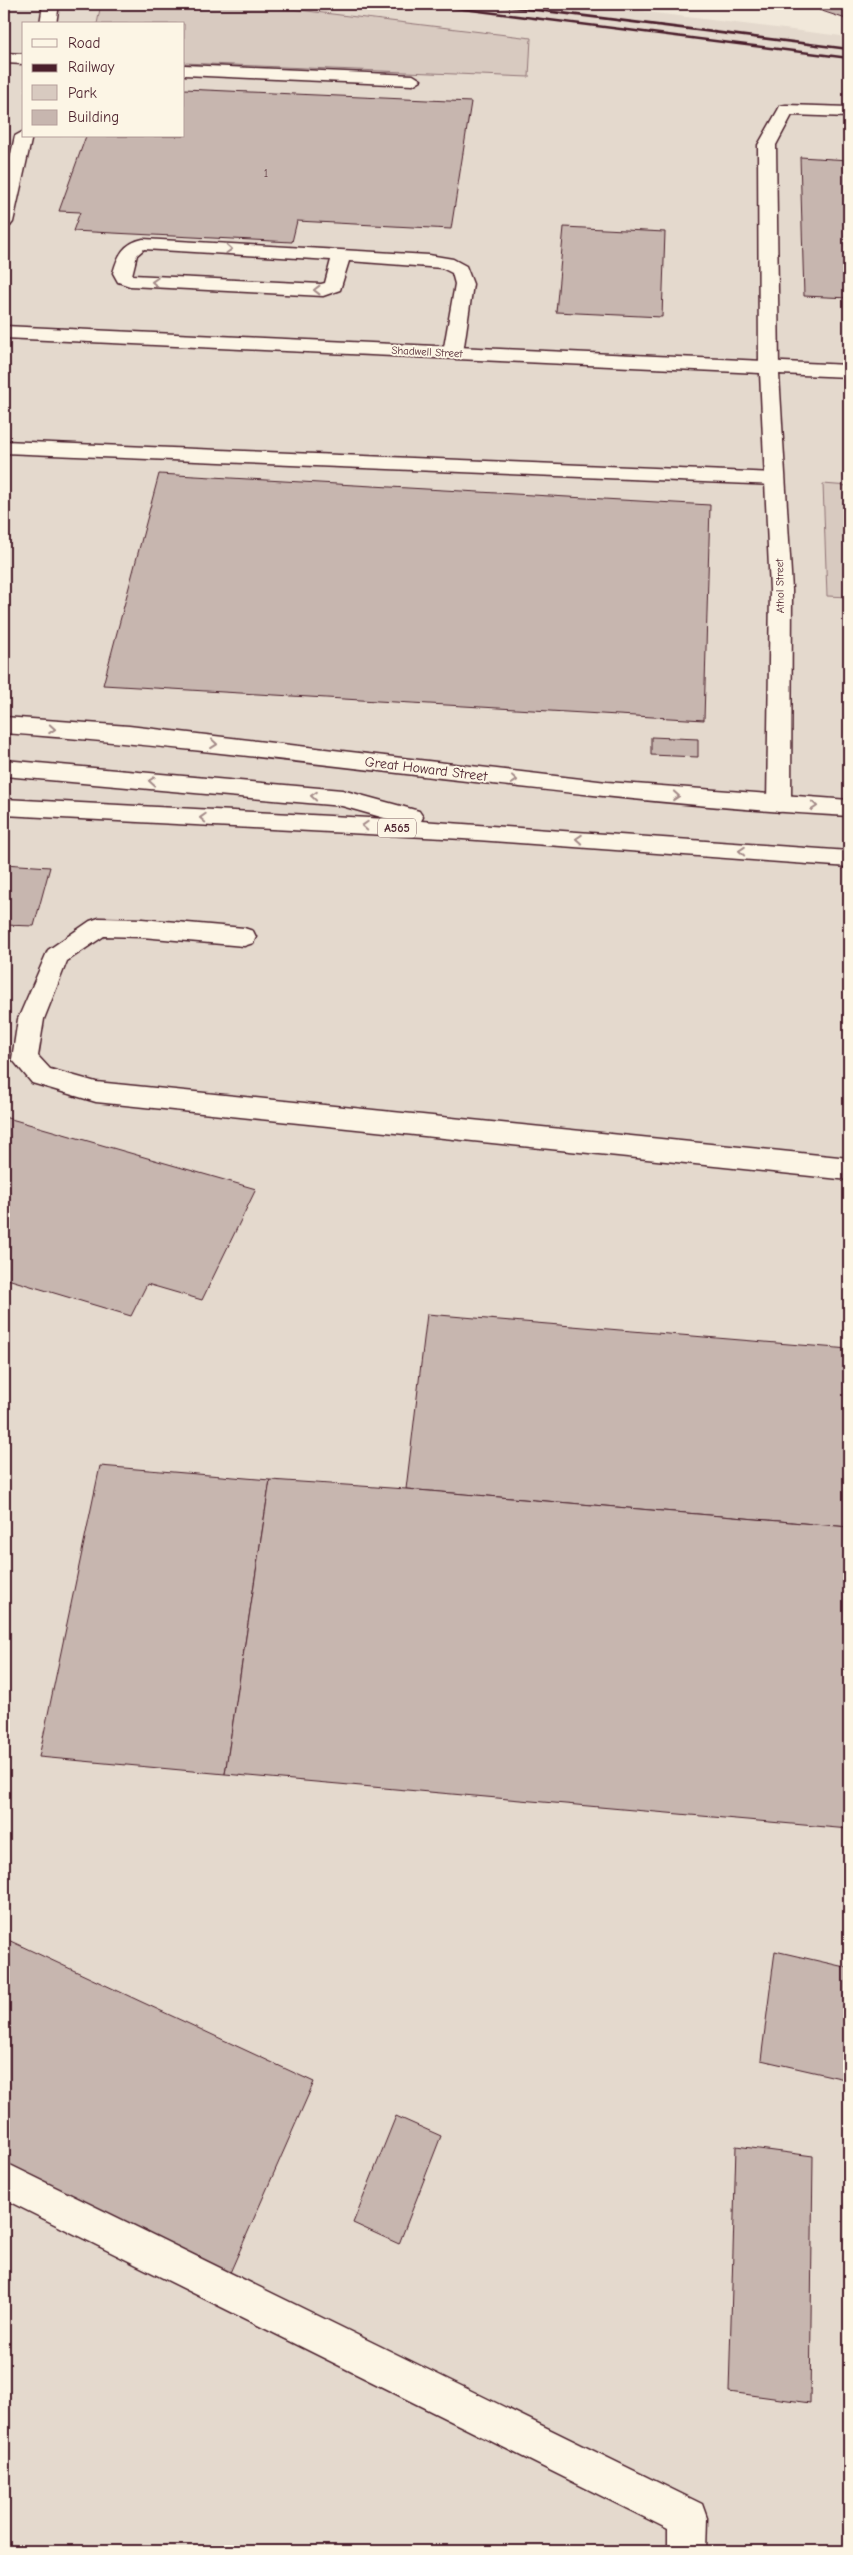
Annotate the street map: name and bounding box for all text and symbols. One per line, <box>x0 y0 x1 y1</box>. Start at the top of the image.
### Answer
legend <box>22 22 185 138</box>
text: Road <box>68 34 100 52</box>
text: Railway <box>68 58 115 76</box>
text: Park <box>68 84 97 102</box>
text: Building <box>68 108 119 126</box>
house number: 1 <box>264 167 268 180</box>
one-way arrow <box>225 243 233 254</box>
one-way arrow <box>151 276 159 287</box>
one-way arrow <box>313 285 321 295</box>
street label: Shadwell Street <box>391 344 464 360</box>
street label: Athol Street <box>773 558 787 614</box>
one-way arrow <box>49 723 57 734</box>
one-way arrow <box>210 738 218 749</box>
street label: Great Howard Street <box>364 753 489 785</box>
one-way arrow <box>511 774 519 785</box>
one-way arrow <box>148 776 156 787</box>
one-way arrow <box>310 791 318 802</box>
one-way arrow <box>672 791 680 802</box>
one-way arrow <box>810 801 818 812</box>
one-way arrow <box>198 812 206 823</box>
road number: A565 <box>378 818 416 838</box>
one-way arrow <box>361 821 369 832</box>
one-way arrow <box>575 834 583 845</box>
one-way arrow <box>737 845 745 856</box>

